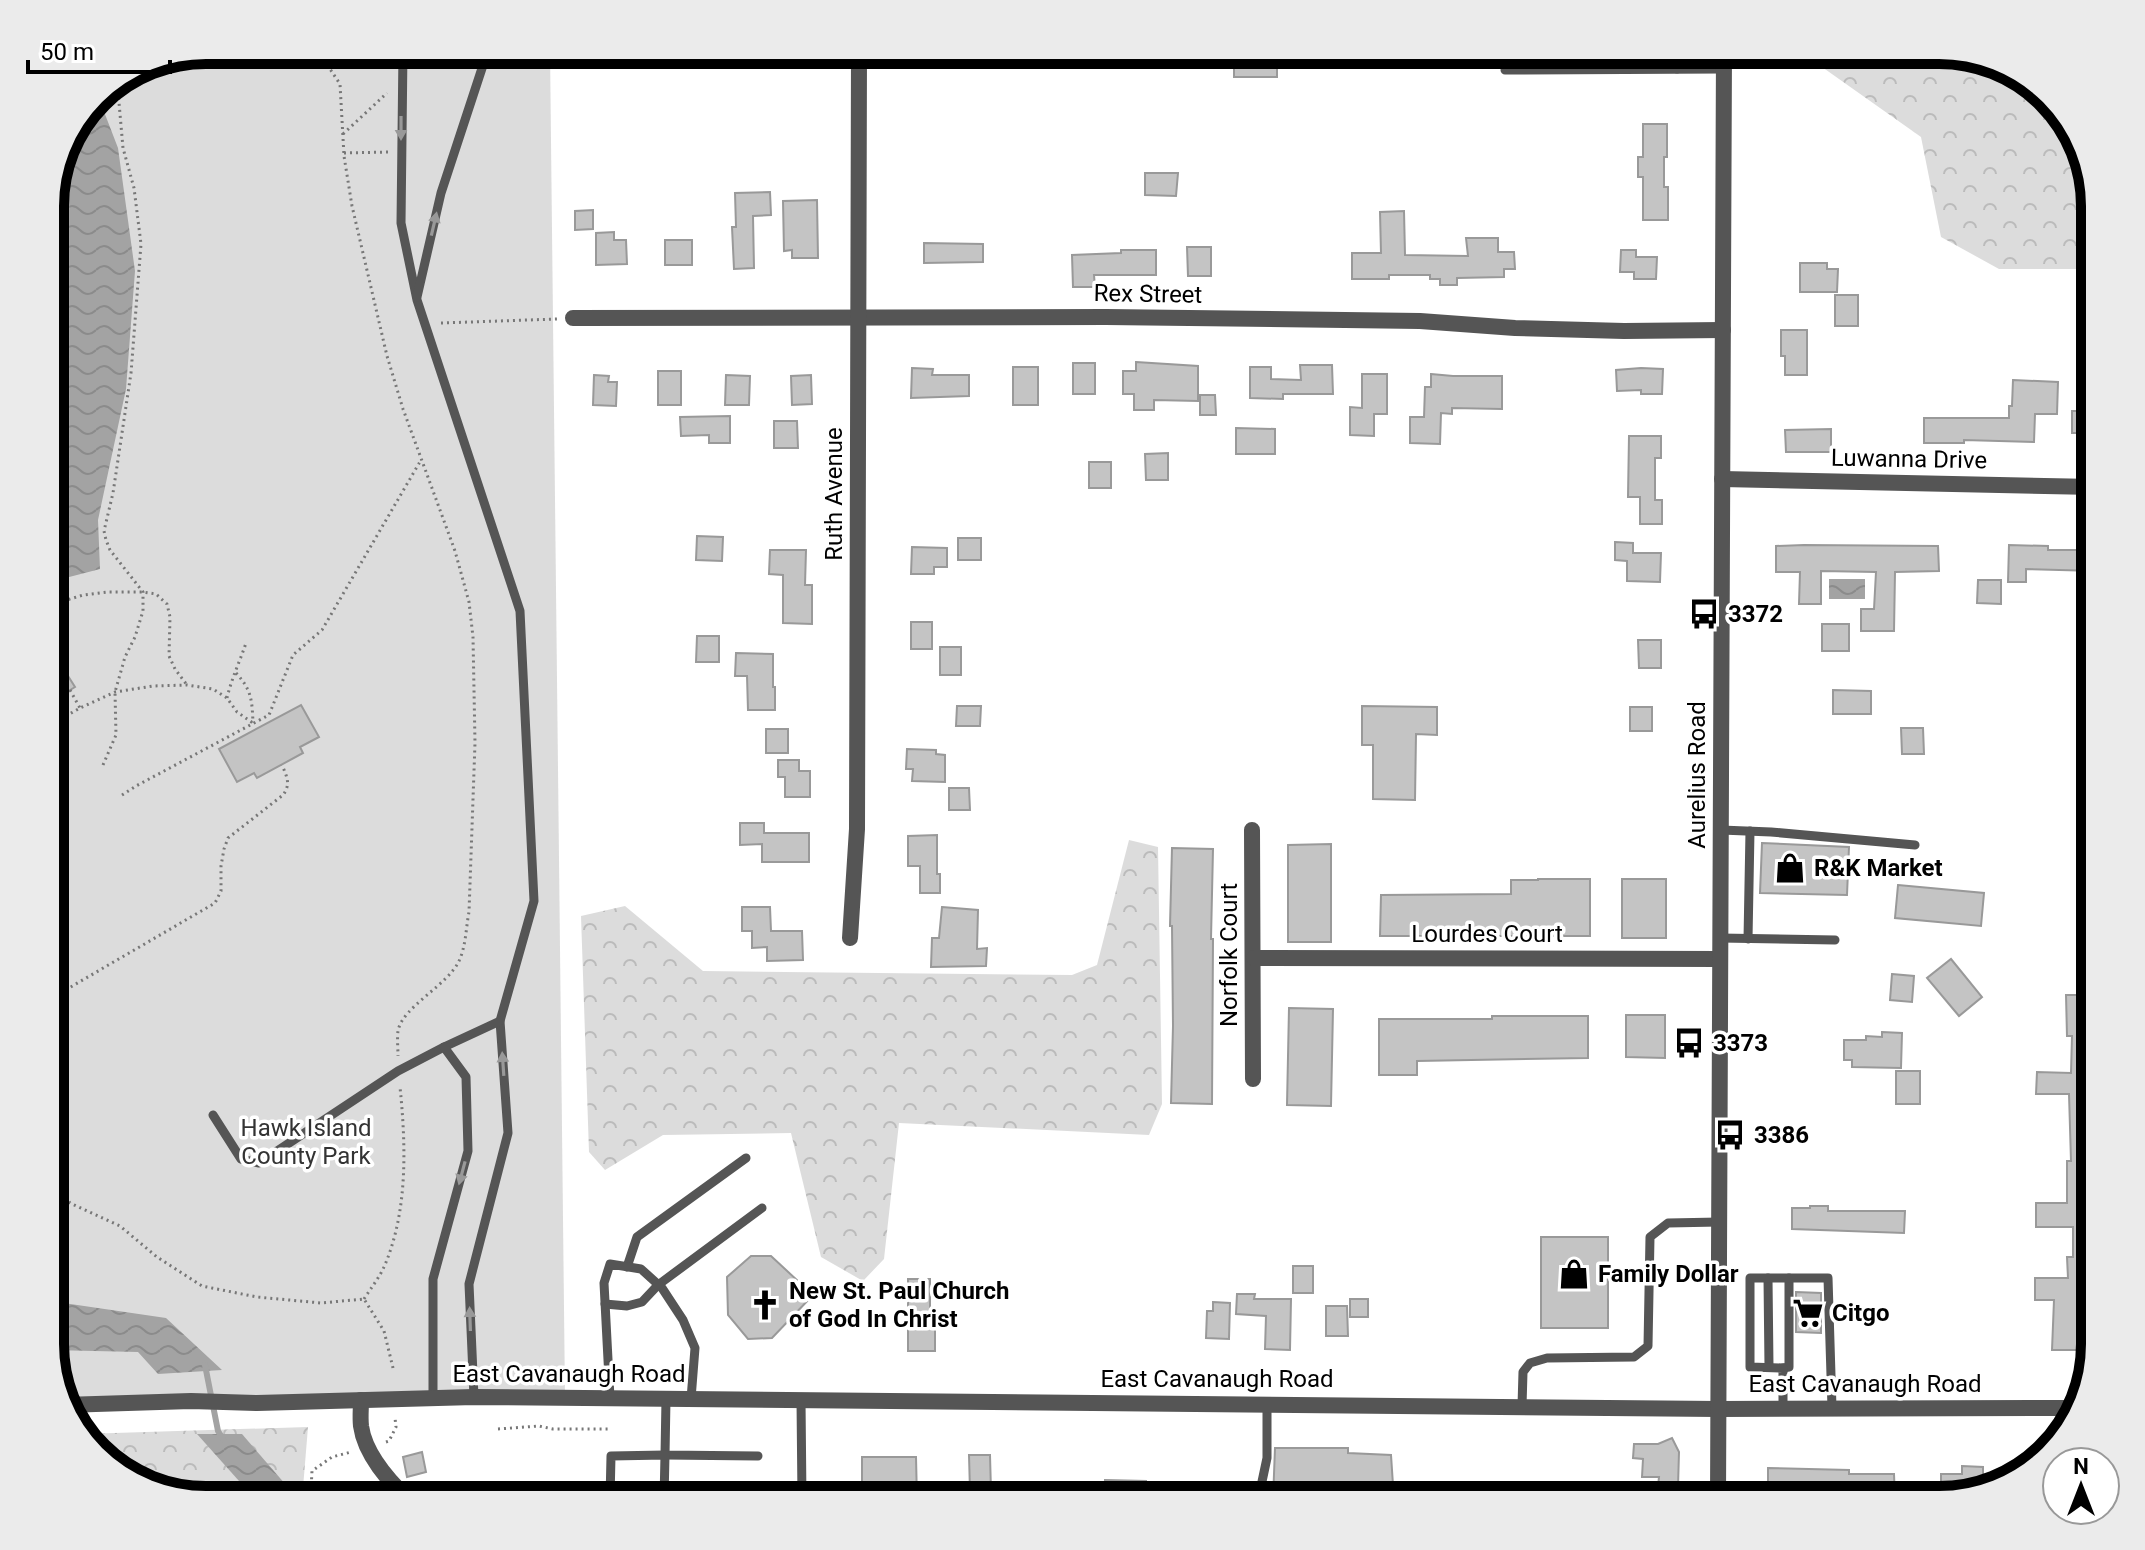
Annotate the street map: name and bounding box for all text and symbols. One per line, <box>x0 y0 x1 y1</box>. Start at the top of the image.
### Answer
scale bar <box>28 24 170 74</box>
text: 50 m <box>40 38 94 66</box>
one-way arrow <box>395 116 407 141</box>
one-way arrow <box>428 212 441 237</box>
street label: Rex Street <box>1093 279 1203 309</box>
street label: Ruth Avenue <box>820 427 848 561</box>
street label: Luwanna Drive <box>1831 444 1987 474</box>
bus stop icon: 3372 <box>1687 597 1721 631</box>
place label: 3372 <box>1728 600 1783 628</box>
street label: Aurelius Road <box>1683 701 1711 849</box>
shop icon: R&K Market <box>1773 851 1807 885</box>
place label: R&K Market <box>1814 854 1943 882</box>
street label: Norfolk Court <box>1215 883 1243 1027</box>
street label: Lourdes Court <box>1411 920 1563 948</box>
bus stop icon: 3373 <box>1672 1026 1706 1060</box>
place label: 3373 <box>1713 1029 1768 1057</box>
one-way arrow <box>496 1051 509 1076</box>
park label: Hawk Island County Park <box>241 1114 371 1170</box>
bus stop icon: 3386 <box>1713 1118 1747 1152</box>
place label: 3386 <box>1754 1121 1809 1149</box>
one-way arrow <box>455 1160 467 1185</box>
shop icon: Family Dollar <box>1557 1257 1591 1291</box>
place label: Family Dollar <box>1598 1260 1739 1288</box>
place label: New St. Paul Church of God In Christ <box>789 1277 1009 1333</box>
church icon: New St. Paul Church of God In Christ <box>748 1288 782 1322</box>
supermarket icon: Citgo <box>1791 1296 1825 1330</box>
place label: Citgo <box>1832 1299 1889 1327</box>
one-way arrow <box>464 1306 477 1331</box>
street label: East Cavanaugh Road <box>452 1360 686 1388</box>
street label: East Cavanaugh Road <box>1100 1365 1334 1393</box>
street label: East Cavanaugh Road <box>1748 1370 1982 1398</box>
north arrow <box>2041 1446 2121 1526</box>
text: N <box>2073 1454 2089 1479</box>

